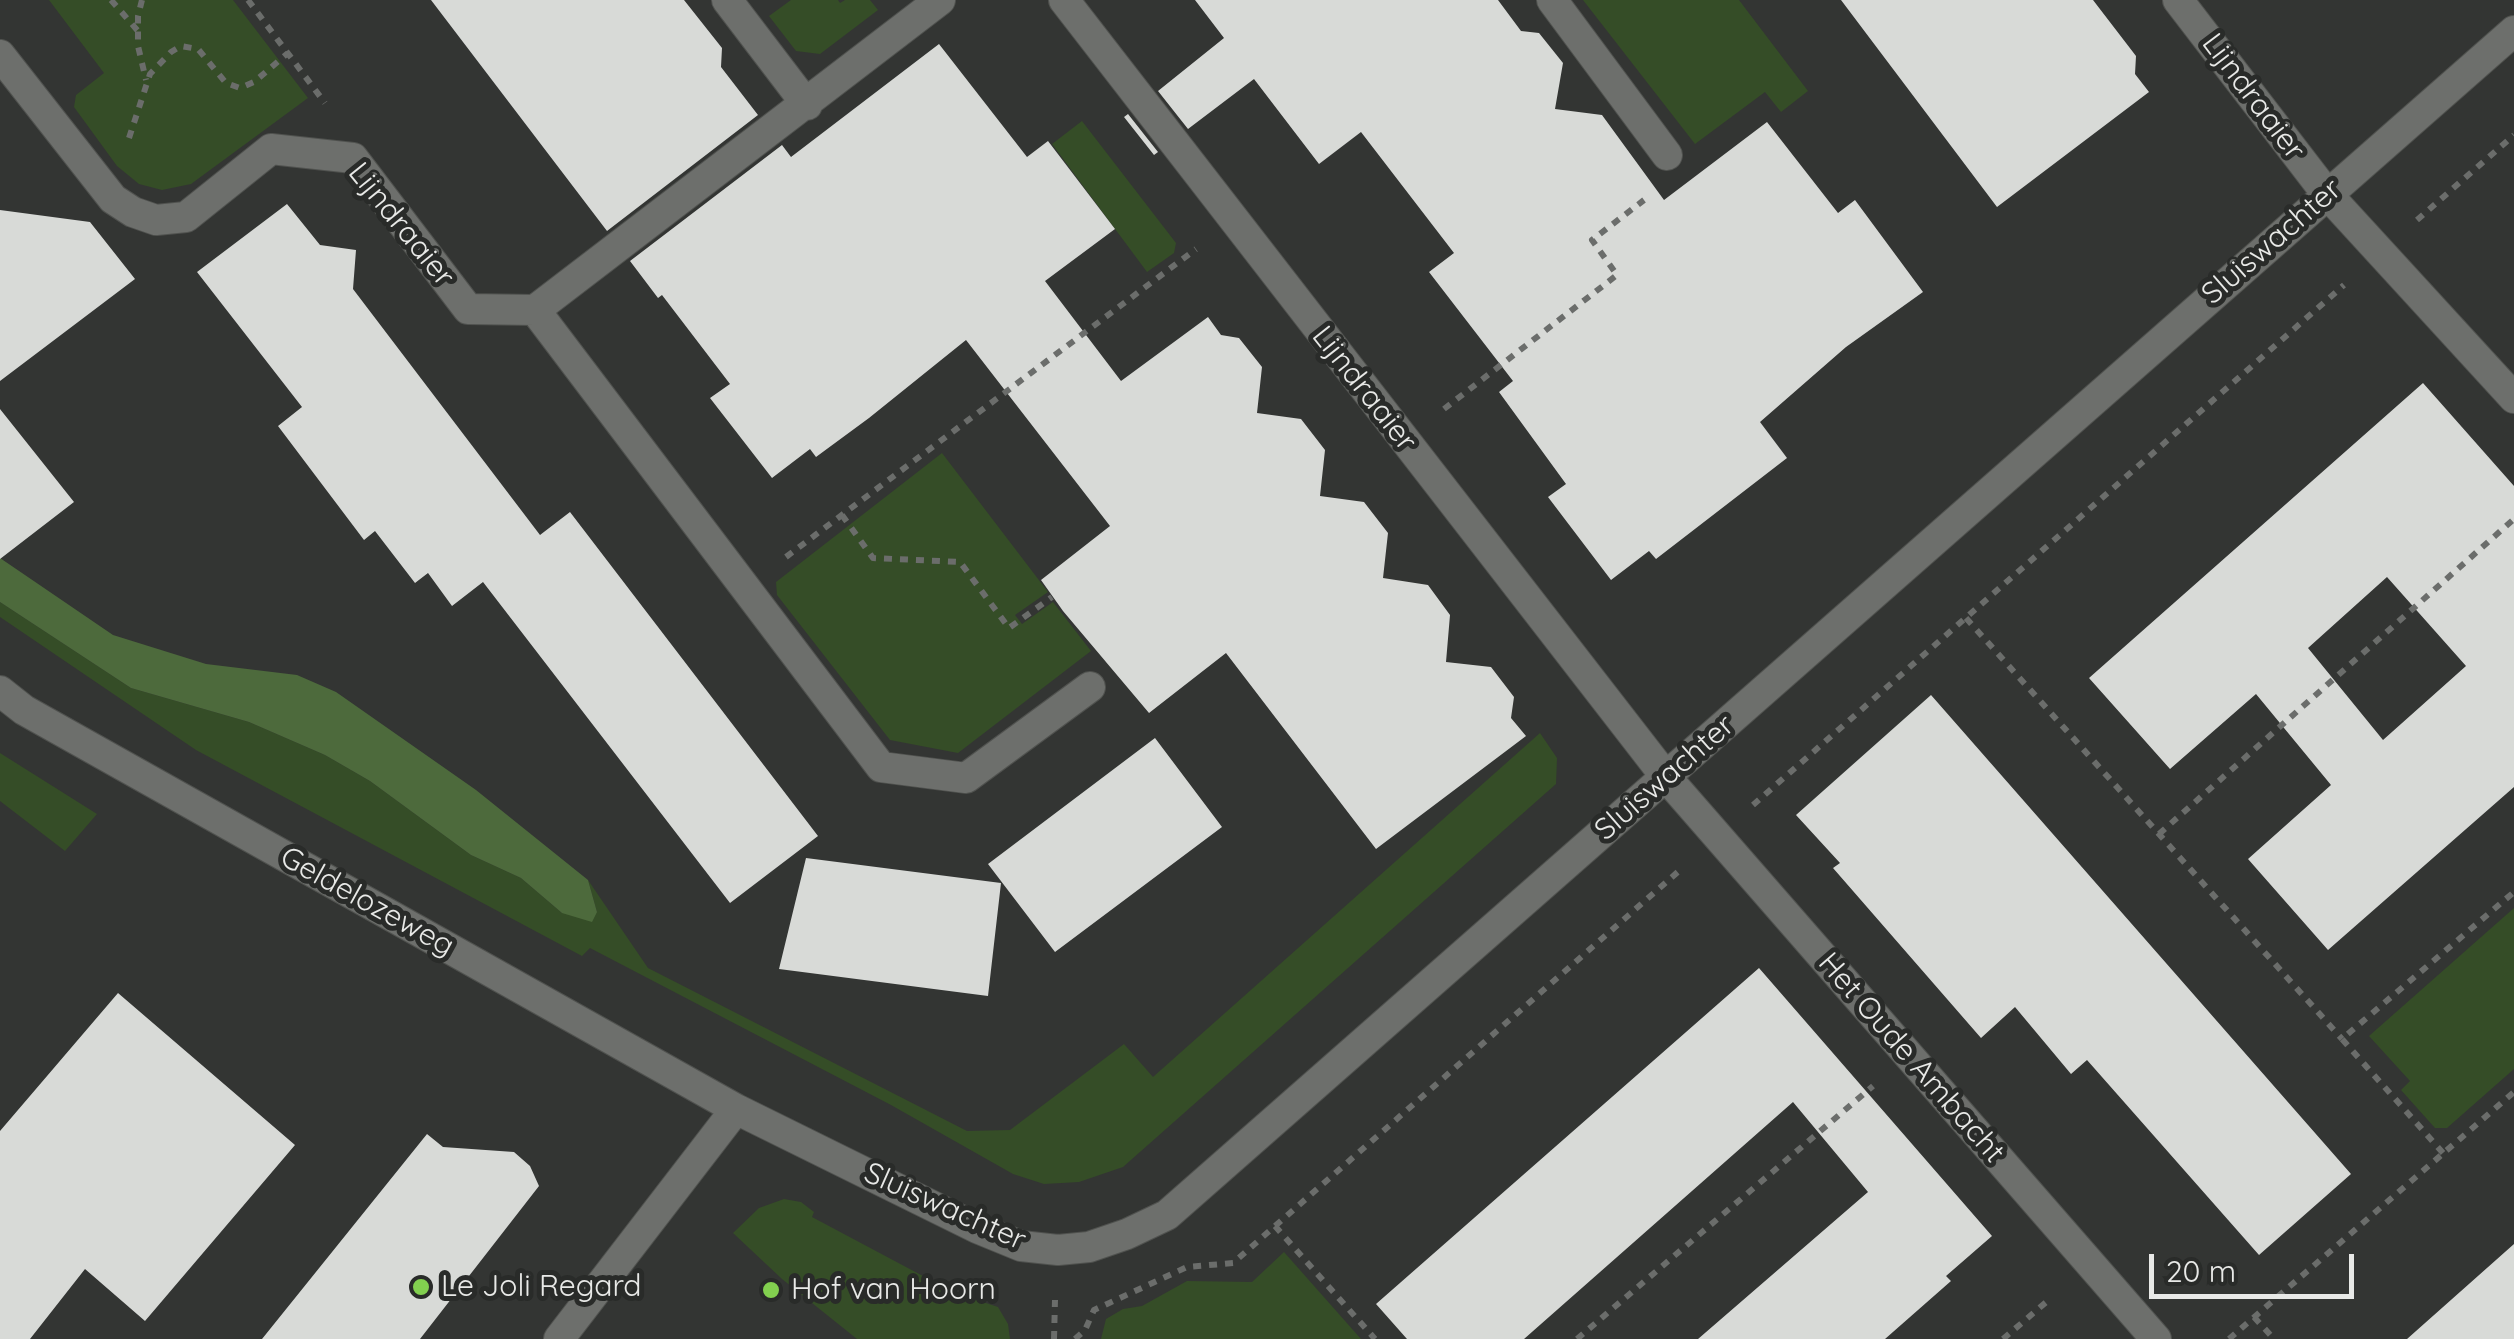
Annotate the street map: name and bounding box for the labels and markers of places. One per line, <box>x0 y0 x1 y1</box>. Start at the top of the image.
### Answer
place label: Le Joli Regard <box>441 1269 641 1305</box>
place label: Hof van Hoorn <box>791 1272 996 1308</box>
marker: Le Joli Regard <box>410 1276 432 1298</box>
marker: Hof van Hoorn <box>760 1279 782 1301</box>

